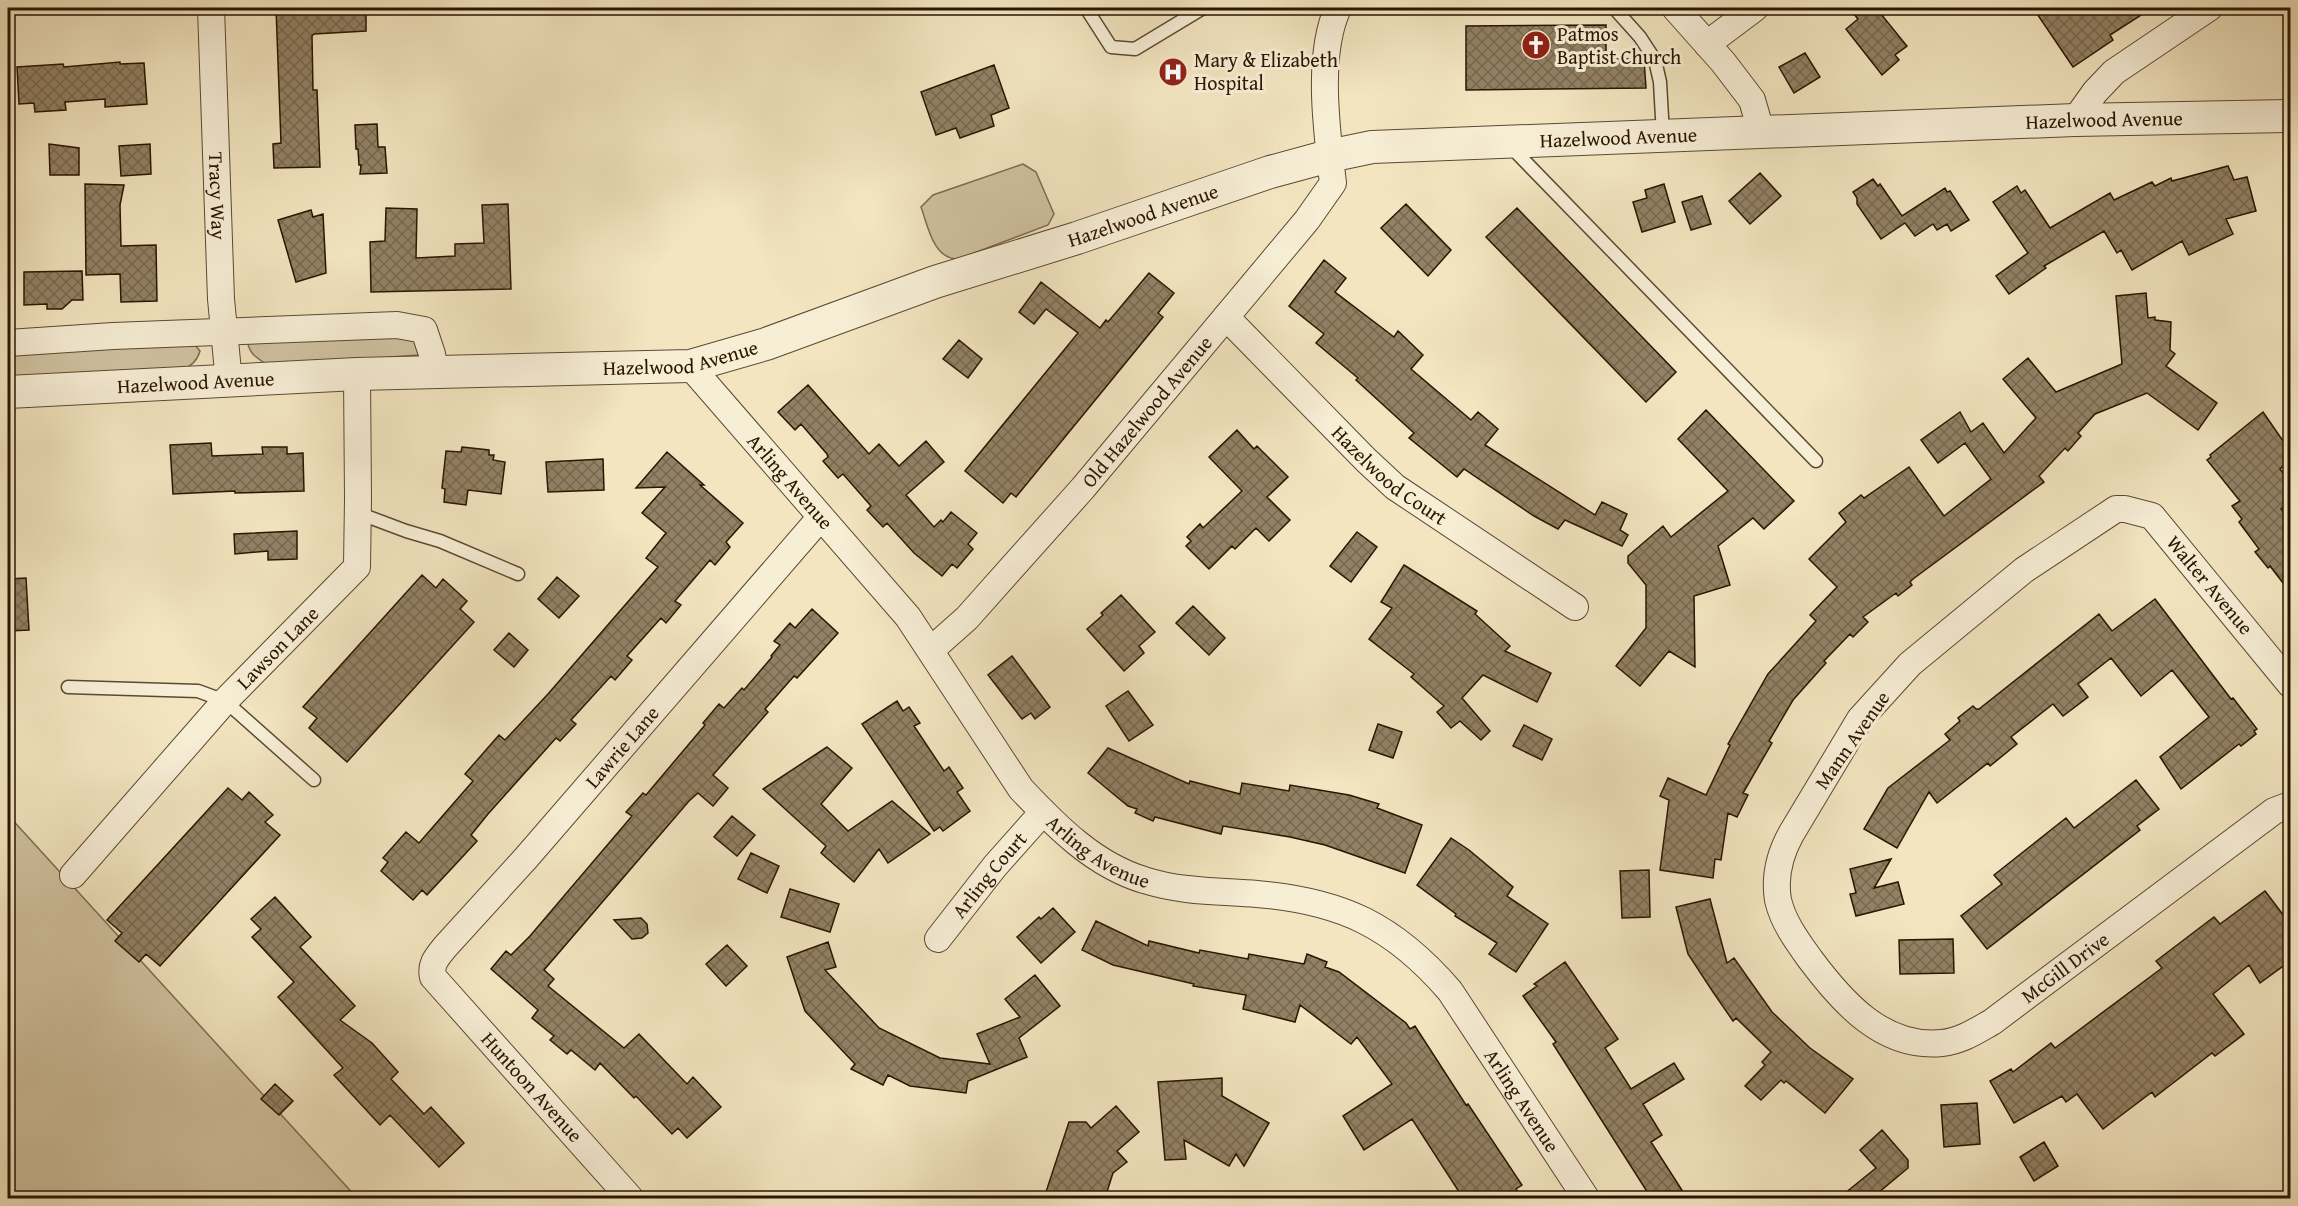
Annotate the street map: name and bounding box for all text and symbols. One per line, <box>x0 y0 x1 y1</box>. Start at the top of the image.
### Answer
place label: Patmos Baptist Church <box>1557 19 1681 71</box>
church icon: Patmos Baptist Church <box>1520 29 1552 61</box>
place label: Mary & Elizabeth Hospital <box>1194 45 1338 97</box>
hospital icon: Mary & Elizabeth Hospital <box>1157 56 1189 88</box>
street label: Hazelwood Avenue <box>2025 103 2183 136</box>
street label: Hazelwood Avenue <box>1539 120 1698 155</box>
street label: Tracy Way <box>202 152 234 240</box>
street label: Hazelwood Avenue <box>1064 176 1222 254</box>
street label: Old Hazelwood Avenue <box>1074 329 1219 494</box>
street label: Hazelwood Avenue <box>602 332 761 382</box>
street label: Hazelwood Avenue <box>116 363 275 400</box>
street label: Hazelwood Court <box>1325 418 1453 532</box>
street label: Arling Avenue <box>741 427 841 536</box>
street label: Walter Avenue <box>2160 529 2261 641</box>
street label: Lawson Lane <box>229 599 325 695</box>
street label: Mann Avenue <box>1807 685 1896 795</box>
street label: Lawrie Lane <box>578 699 666 794</box>
street label: Arling Avenue <box>1040 808 1154 895</box>
street label: Arling Court <box>944 825 1033 924</box>
street label: McGill Drive <box>2015 924 2115 1010</box>
street label: Huntoon Avenue <box>475 1025 590 1148</box>
street label: Arling Avenue <box>1478 1043 1567 1158</box>

